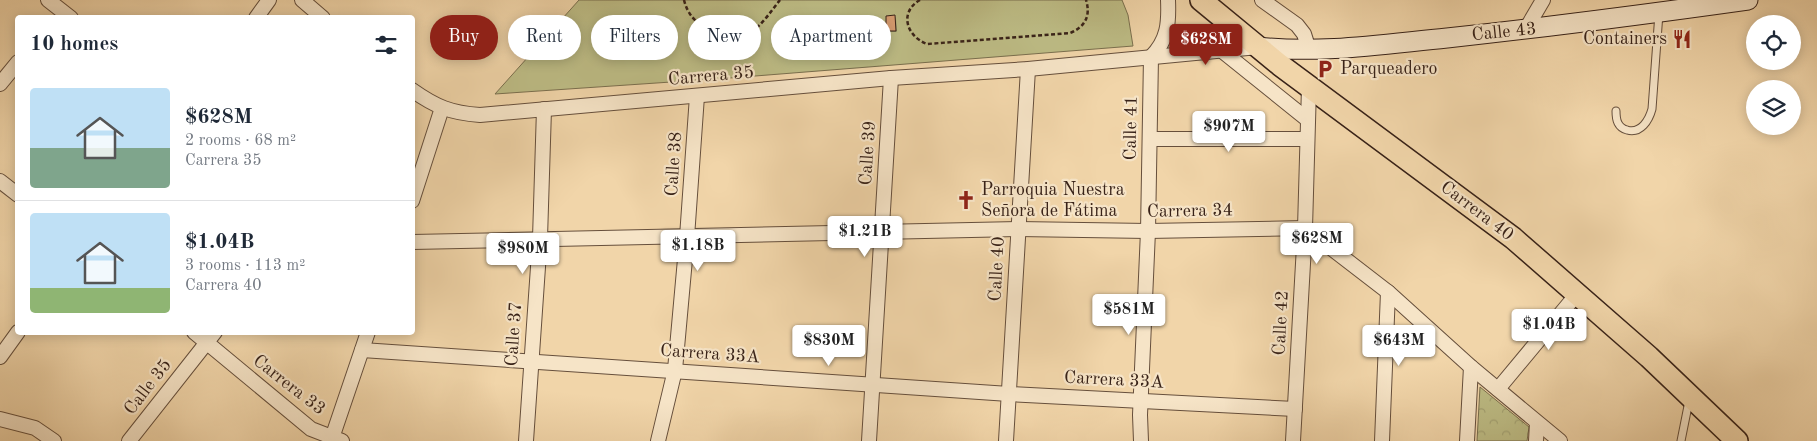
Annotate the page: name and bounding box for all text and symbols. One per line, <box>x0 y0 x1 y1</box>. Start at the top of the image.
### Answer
chip: Buy <box>430 15 498 60</box>
chip: Rent <box>508 15 581 60</box>
chip: Filters <box>591 15 678 60</box>
chip: New <box>688 15 761 60</box>
chip: Apartment <box>771 15 891 60</box>
map controls <box>1746 15 1801 135</box>
button: locate <box>1746 15 1801 70</box>
street label: Calle 43 <box>1471 20 1537 44</box>
pin: $628M <box>1171 23 1241 66</box>
restaurant icon: Containers <box>1671 28 1693 50</box>
place label: Containers <box>1583 30 1667 48</box>
icon: filters <box>372 31 400 59</box>
text: $628M <box>1180 32 1232 48</box>
text: 10 homes <box>30 34 118 55</box>
parking icon: Parqueadero <box>1314 58 1336 80</box>
place label: Parqueadero <box>1340 60 1438 78</box>
street label: Carrera 35 <box>667 63 755 89</box>
button: layers <box>1746 80 1801 135</box>
street label: Calle 41 <box>1121 95 1141 161</box>
text: $628M <box>185 107 252 128</box>
icon: home <box>70 108 130 168</box>
pin: $907M <box>1194 110 1264 153</box>
text: $907M <box>1203 119 1255 135</box>
street label: Calle 39 <box>857 120 879 186</box>
street label: Calle 38 <box>663 131 685 197</box>
text: 2 rooms · 68 m² <box>185 133 296 149</box>
text: Carrera 35 <box>185 153 262 169</box>
street label: Carrera 40 <box>1437 178 1517 244</box>
place label: Parroquia Nuestra Señora de Fátima <box>981 181 1125 220</box>
church icon: Parroquia Nuestra Señora de Fátima <box>955 189 977 211</box>
street label: Carrera 34 <box>1147 201 1233 221</box>
pin: $1.21B <box>824 216 906 258</box>
pin: $628M <box>1282 222 1352 265</box>
text: $1.21B <box>839 224 891 240</box>
pin: $1.18B <box>657 230 739 272</box>
text: $628M <box>1291 231 1343 247</box>
text: $1.04B <box>185 232 255 253</box>
pin: $980M <box>488 232 558 275</box>
icon: home <box>70 233 130 293</box>
street label: Calle 40 <box>986 236 1008 302</box>
text: $1.18B <box>672 238 724 254</box>
text: $980M <box>497 241 549 257</box>
text: 3 rooms · 113 m² <box>185 258 305 274</box>
text: Carrera 40 <box>185 278 262 294</box>
street label: Calle 42 <box>1270 290 1292 356</box>
pin: $581M <box>1094 294 1164 336</box>
street label: Calle 37 <box>503 301 525 367</box>
text: $581M <box>1103 302 1155 318</box>
pin: $1.04B <box>1508 308 1590 351</box>
text: $1.04B <box>1523 317 1575 333</box>
pin: $830M <box>794 324 864 367</box>
pin: $643M <box>1364 324 1434 367</box>
text: $830M <box>803 333 855 349</box>
text: $643M <box>1373 333 1425 349</box>
street label: Carrera 33A <box>660 342 761 366</box>
street label: Carrera 33 <box>250 351 328 419</box>
street label: Calle 35 <box>121 356 175 418</box>
street label: Carrera 33A <box>1064 368 1165 392</box>

